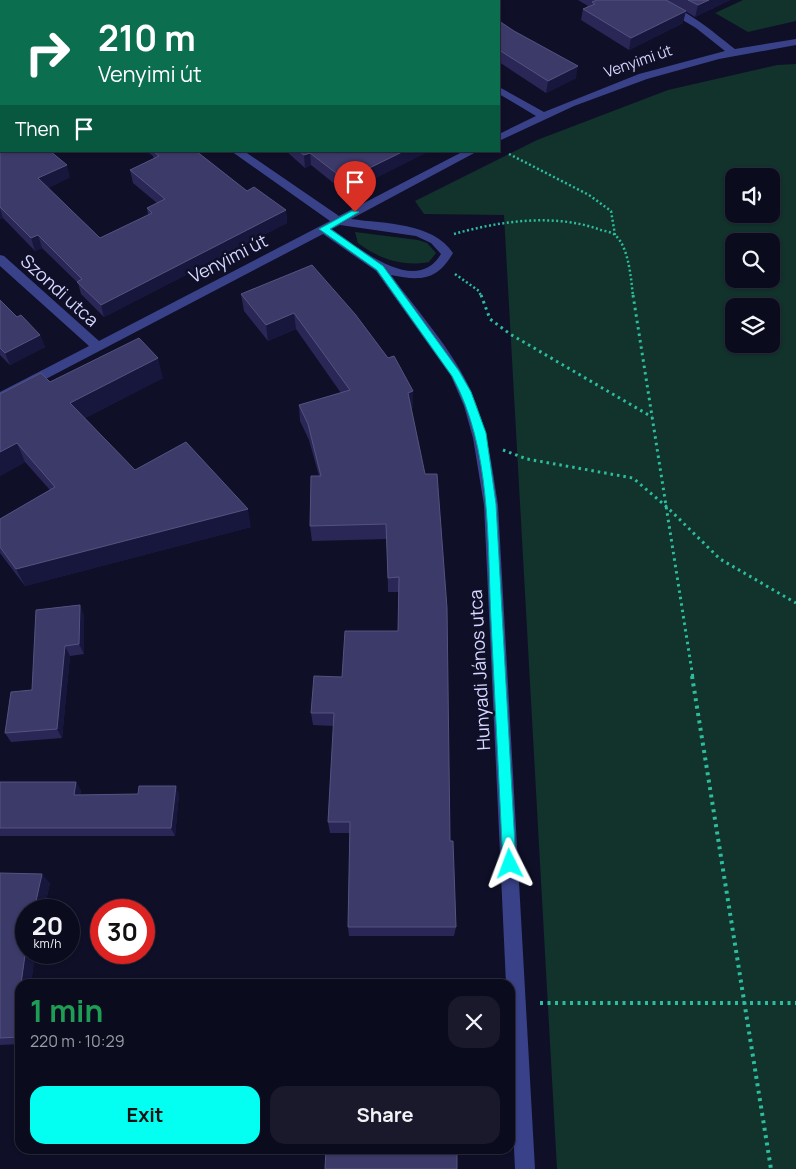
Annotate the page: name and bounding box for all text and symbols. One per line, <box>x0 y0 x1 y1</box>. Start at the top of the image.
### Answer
text: 210 m <box>98 14 196 62</box>
icon: right <box>15 20 80 85</box>
street label: Venyimi út <box>601 40 675 82</box>
text: Venyimi út <box>98 59 202 89</box>
icon: arrive <box>70 115 98 143</box>
text: Then <box>15 116 60 142</box>
pin <box>334 161 376 212</box>
icon: arrive <box>341 168 369 196</box>
map controls <box>725 168 780 353</box>
button: sound <box>725 168 780 223</box>
street label: Venyimi út <box>185 228 271 288</box>
button: search <box>725 233 780 288</box>
street label: Szondi utca <box>16 249 104 331</box>
button: layers <box>725 298 780 353</box>
street label: Hunyadi János utca <box>463 589 495 751</box>
position arrow <box>483 837 535 889</box>
speed limit sign: 30 <box>90 899 155 964</box>
text: 20 <box>32 908 63 943</box>
text: km/h <box>34 935 61 952</box>
text: 1 min <box>30 990 103 1031</box>
button: close <box>448 996 500 1048</box>
text: 220 m · 10:29 <box>30 1030 125 1052</box>
button: Exit <box>30 1086 260 1144</box>
button: Share <box>270 1086 500 1144</box>

